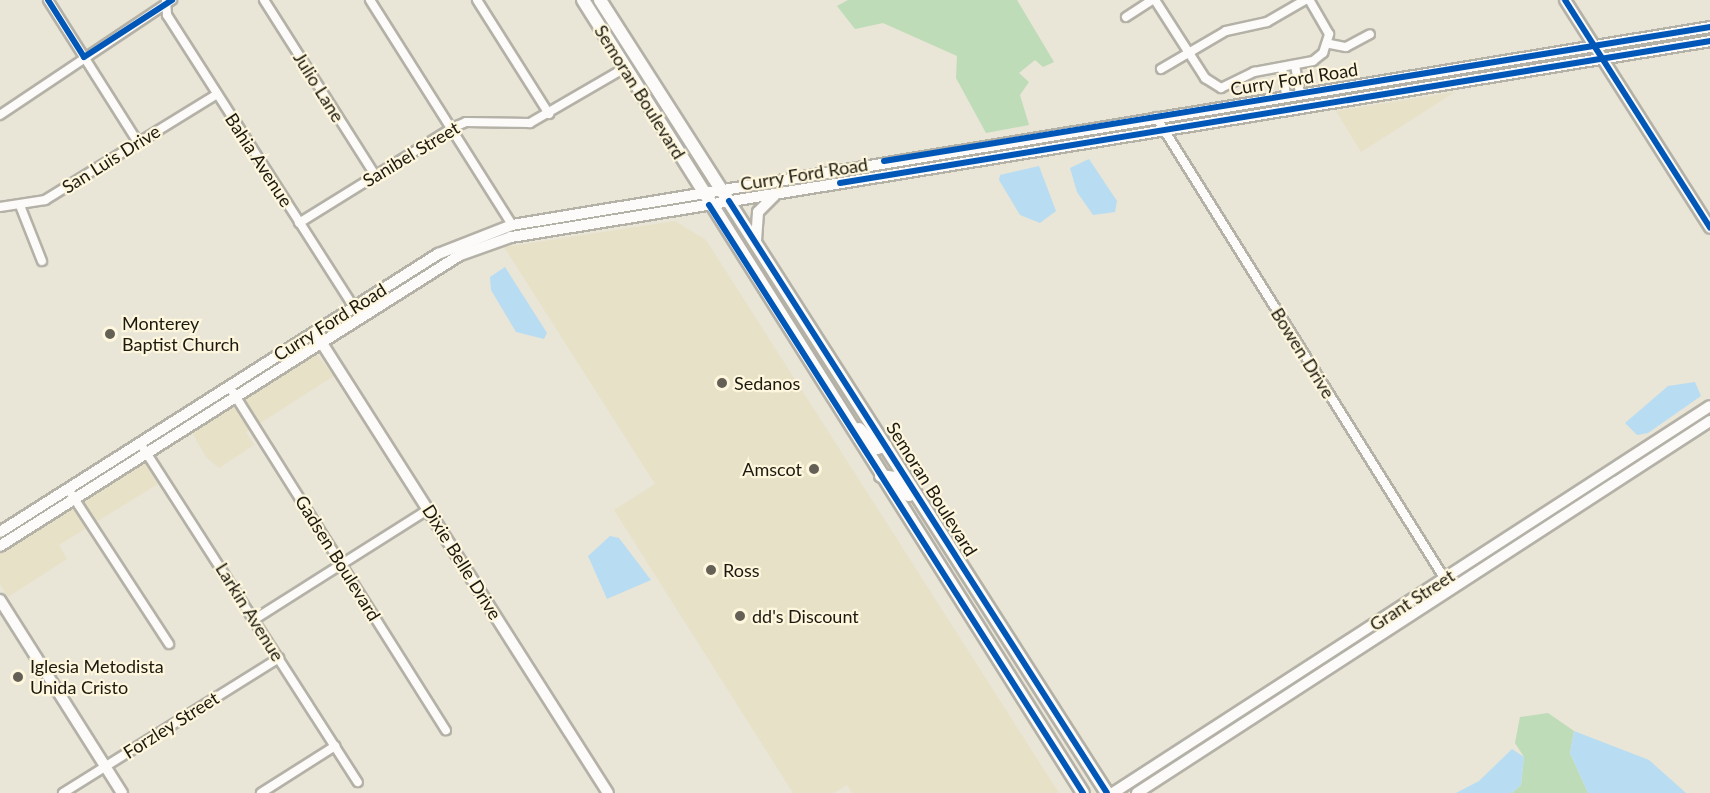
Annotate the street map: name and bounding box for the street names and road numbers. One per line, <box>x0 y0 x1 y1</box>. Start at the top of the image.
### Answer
street label: Semoran Boulevard <box>590 21 690 163</box>
street label: Julio Lane <box>289 48 349 126</box>
street label: Curry Ford Road <box>1228 58 1360 100</box>
street label: Bahia Avenue <box>221 109 297 211</box>
street label: Sanibel Street <box>359 117 463 191</box>
street label: San Luis Drive <box>58 120 164 198</box>
street label: Curry Ford Road <box>738 153 870 195</box>
street label: Curry Ford Road <box>269 279 391 365</box>
street label: Bowen Drive <box>1267 304 1339 402</box>
street label: Semoran Boulevard <box>882 418 982 560</box>
street label: Gadsen Boulevard <box>291 491 385 625</box>
street label: Dixie Belle Drive <box>418 500 506 624</box>
street label: Larkin Avenue <box>211 559 289 665</box>
street label: Grant Street <box>1366 565 1458 635</box>
street label: Forzley Street <box>119 687 223 763</box>

